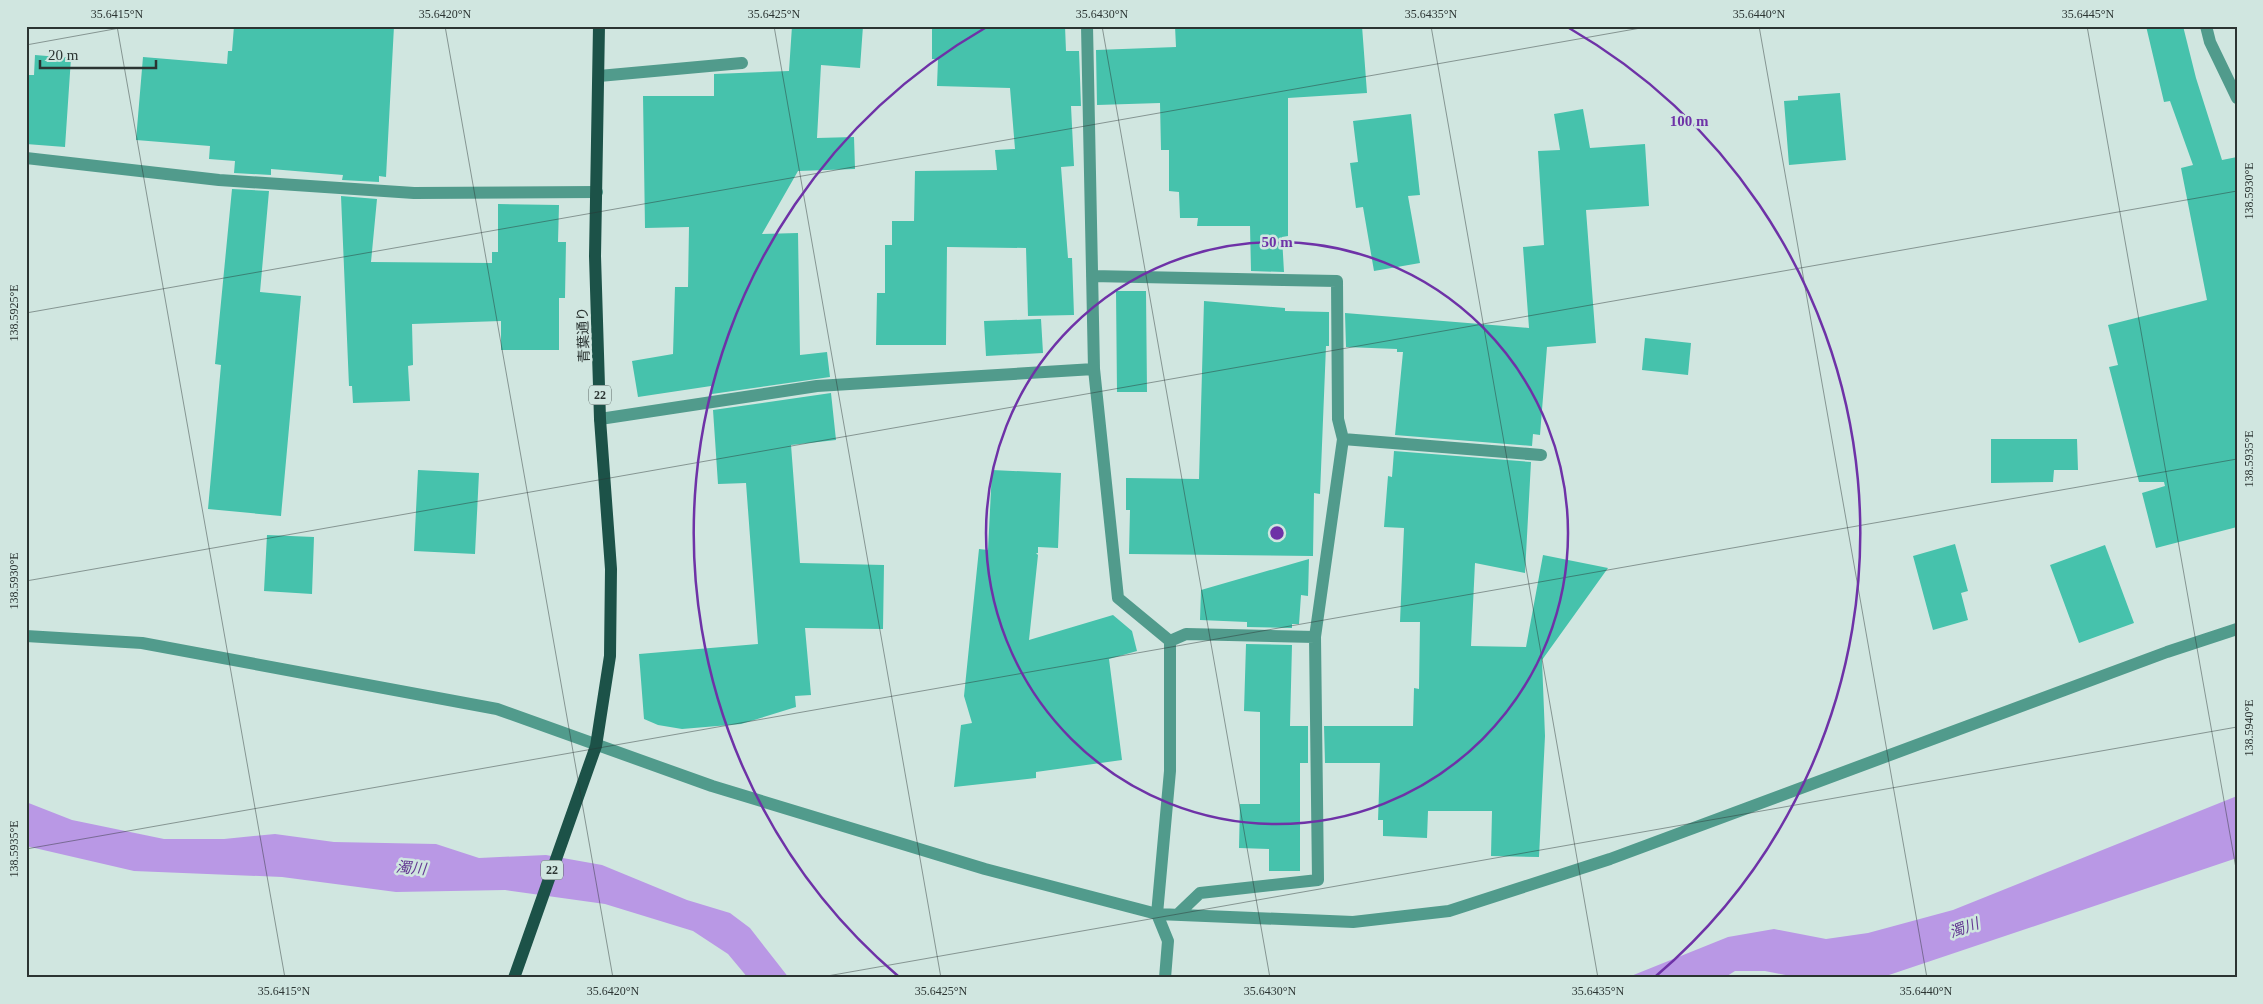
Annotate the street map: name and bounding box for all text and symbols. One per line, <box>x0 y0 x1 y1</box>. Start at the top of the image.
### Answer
text: 35.6415°N <box>91 7 144 21</box>
text: 35.6420°N <box>419 7 472 21</box>
text: 35.6425°N <box>748 7 801 21</box>
text: 35.6430°N <box>1076 7 1129 21</box>
text: 35.6435°N <box>1405 7 1458 21</box>
text: 35.6440°N <box>1733 7 1786 21</box>
text: 35.6445°N <box>2062 7 2115 21</box>
scale bar <box>40 38 156 70</box>
text: 20 m <box>48 47 79 63</box>
text: 100 m <box>1670 113 1709 129</box>
text: 138.5930°E <box>2242 162 2256 220</box>
text: 50 m <box>1261 234 1293 250</box>
text: 138.5925°E <box>7 284 21 342</box>
street label: 青葉通り <box>575 307 592 363</box>
road number: 22 <box>589 386 611 404</box>
text: 138.5935°E <box>2242 430 2256 488</box>
centre of rings <box>1268 524 1286 542</box>
text: 138.5930°E <box>7 552 21 610</box>
text: 138.5940°E <box>2242 699 2256 757</box>
text: 138.5935°E <box>7 820 21 878</box>
water label: 濁川 <box>395 859 429 877</box>
road number: 22 <box>541 860 563 880</box>
water label: 濁川 <box>1947 915 1983 941</box>
text: 35.6415°N <box>258 984 311 998</box>
text: 35.6420°N <box>587 984 640 998</box>
text: 35.6425°N <box>915 984 968 998</box>
text: 35.6430°N <box>1244 984 1297 998</box>
text: 35.6435°N <box>1572 984 1625 998</box>
text: 35.6440°N <box>1900 984 1953 998</box>

